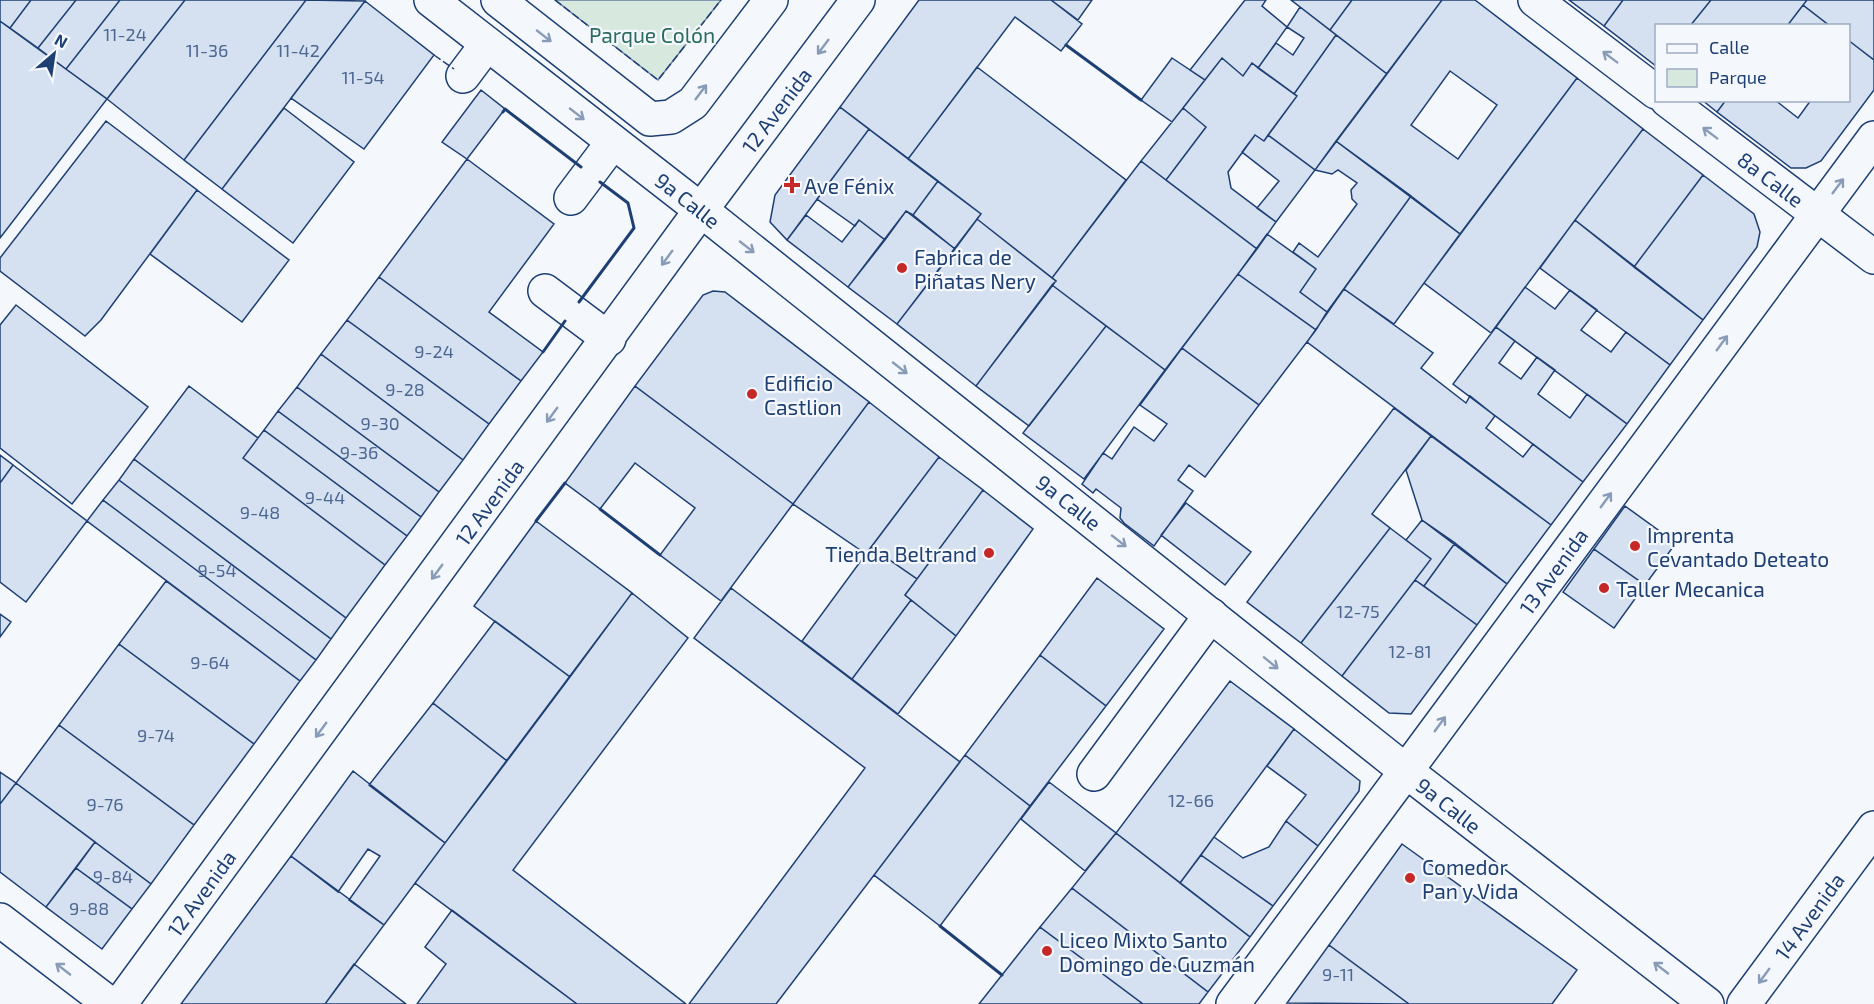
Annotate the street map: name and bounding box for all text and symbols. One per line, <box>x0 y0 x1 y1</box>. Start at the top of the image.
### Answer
park label: Parque Colón <box>589 22 715 47</box>
house number: 11-24 <box>103 23 147 45</box>
north arrow <box>24 24 84 84</box>
legend <box>1655 24 1850 102</box>
text: N <box>52 29 71 52</box>
one-way arrow <box>536 29 552 42</box>
text: Calle <box>1709 36 1750 58</box>
house number: 11-36 <box>186 39 228 61</box>
house number: 11-42 <box>276 39 320 61</box>
one-way arrow <box>817 39 830 55</box>
one-way arrow <box>1602 51 1618 64</box>
street label: 12 Avenida <box>736 62 816 158</box>
house number: 11-54 <box>341 66 385 88</box>
text: Parque <box>1709 66 1767 88</box>
one-way arrow <box>695 84 708 100</box>
one-way arrow <box>568 107 584 120</box>
one-way arrow <box>1703 127 1719 139</box>
street label: 8a Calle <box>1733 146 1809 212</box>
street label: 9a Calle <box>651 167 725 233</box>
place label: Ave Fénix <box>804 173 894 198</box>
marker: Ave Fénix <box>785 178 799 192</box>
one-way arrow <box>1831 178 1844 194</box>
one-way arrow <box>739 240 755 253</box>
place label: Fabrica de Piñatas Nery <box>914 244 1036 293</box>
one-way arrow <box>661 249 673 265</box>
marker: Fabrica de Piñatas Nery <box>895 261 909 275</box>
one-way arrow <box>1715 335 1728 351</box>
house number: 9-24 <box>414 340 454 362</box>
one-way arrow <box>892 361 907 375</box>
place label: Edificio Castlion <box>764 370 842 419</box>
house number: 9-28 <box>385 378 425 400</box>
marker: Edificio Castlion <box>745 387 759 401</box>
one-way arrow <box>546 407 559 423</box>
house number: 9-30 <box>360 412 400 434</box>
house number: 9-36 <box>340 441 378 463</box>
street label: 12 Avenida <box>449 454 529 550</box>
street label: 9a Calle <box>1032 469 1106 535</box>
house number: 9-44 <box>305 486 345 508</box>
one-way arrow <box>1600 492 1612 508</box>
house number: 9-48 <box>240 501 280 523</box>
place label: Imprenta Cevantado Deteato <box>1647 522 1829 571</box>
street label: 13 Avenida <box>1513 523 1593 619</box>
one-way arrow <box>1110 535 1126 548</box>
marker: Imprenta Cevantado Deteato <box>1628 539 1642 553</box>
place label: Tienda Beltrand <box>825 541 977 566</box>
marker: Tienda Beltrand <box>982 546 996 560</box>
house number: 9-54 <box>197 559 237 581</box>
one-way arrow <box>431 564 443 580</box>
place label: Taller Mecanica <box>1616 576 1765 601</box>
marker: Taller Mecanica <box>1597 581 1611 595</box>
house number: 12-75 <box>1336 600 1380 622</box>
house number: 12-81 <box>1388 640 1432 662</box>
house number: 9-64 <box>190 651 230 673</box>
one-way arrow <box>1263 656 1278 670</box>
one-way arrow <box>1434 717 1447 733</box>
one-way arrow <box>315 721 328 737</box>
house number: 9-74 <box>137 724 175 746</box>
street label: 9a Calle <box>1412 772 1486 838</box>
house number: 12-66 <box>1168 789 1214 811</box>
house number: 9-76 <box>86 793 124 815</box>
street label: 12 Avenida <box>161 845 241 941</box>
place label: Comedor Pan y Vida <box>1422 854 1519 903</box>
house number: 9-84 <box>93 865 133 887</box>
street label: 14 Avenida <box>1769 868 1849 964</box>
marker: Comedor Pan y Vida <box>1403 871 1417 885</box>
house number: 9-88 <box>69 897 109 919</box>
place label: Liceo Mixto Santo Domingo de Guzmán <box>1059 927 1255 976</box>
marker: Liceo Mixto Santo Domingo de Guzmán <box>1040 944 1054 958</box>
one-way arrow <box>56 962 72 975</box>
one-way arrow <box>1653 962 1669 975</box>
house number: 9-11 <box>1322 963 1354 985</box>
one-way arrow <box>1758 968 1771 984</box>

